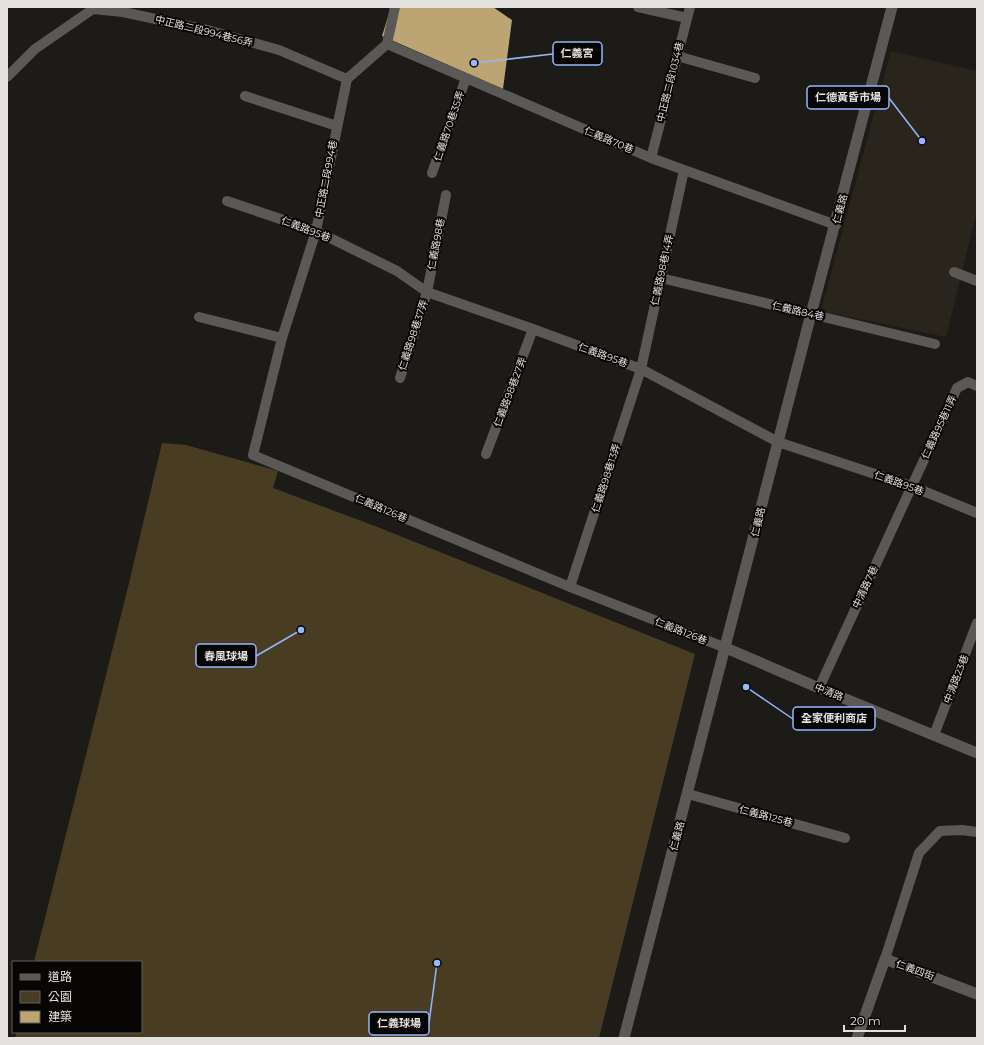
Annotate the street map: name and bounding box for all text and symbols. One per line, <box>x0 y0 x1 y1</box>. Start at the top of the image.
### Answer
street label: 中正路二段994巷56弄 <box>154 13 254 49</box>
street label: 中正路二段1034巷 <box>654 40 686 124</box>
callout: 仁義宮 <box>553 42 602 65</box>
text: 仁義宮 <box>561 46 594 60</box>
callout: 仁德黃昏市場 <box>807 86 889 109</box>
street label: 仁義路70巷35弄 <box>431 89 467 163</box>
text: 仁德黃昏市場 <box>815 90 881 104</box>
street label: 仁義路70巷 <box>582 124 636 156</box>
street label: 中正路二段994巷 <box>312 139 340 219</box>
street label: 仁義路 <box>830 193 850 225</box>
street label: 仁義路95巷 <box>280 214 332 244</box>
street label: 仁義路98巷 <box>425 217 447 271</box>
street label: 仁義路98巷14弄 <box>648 233 676 307</box>
street label: 仁義路98巷37弄 <box>395 298 431 372</box>
street label: 仁義路84巷 <box>771 299 825 323</box>
street label: 仁義路95巷 <box>576 340 630 370</box>
street label: 仁義路98巷27弄 <box>491 355 529 429</box>
street label: 仁義路95巷11弄 <box>919 393 959 461</box>
street label: 仁義路98巷13弄 <box>589 442 623 514</box>
street label: 仁義路95巷 <box>872 468 926 498</box>
street label: 仁義路126巷 <box>353 491 409 525</box>
street label: 仁義路 <box>748 506 768 538</box>
street label: 中清路7巷 <box>849 563 881 611</box>
street label: 仁義路126巷 <box>653 615 709 647</box>
callout: 春風球場 <box>196 644 256 667</box>
text: 春風球場 <box>204 649 248 663</box>
street label: 中清路23巷 <box>941 653 971 705</box>
street label: 中清路 <box>813 680 845 704</box>
callout: 全家便利商店 <box>793 707 875 730</box>
text: 全家便利商店 <box>801 711 867 725</box>
street label: 仁義路125巷 <box>738 803 794 829</box>
street label: 仁義路 <box>667 820 687 852</box>
street label: 仁義四街 <box>894 957 936 983</box>
legend <box>12 961 142 1033</box>
text: 道路 <box>48 969 72 984</box>
text: 公園 <box>48 989 72 1004</box>
scale bar <box>844 1007 905 1033</box>
text: 建築 <box>48 1009 72 1024</box>
callout: 仁義球場 <box>369 1012 429 1035</box>
text: 20 m <box>850 1013 881 1028</box>
text: 仁義球場 <box>377 1016 421 1030</box>

